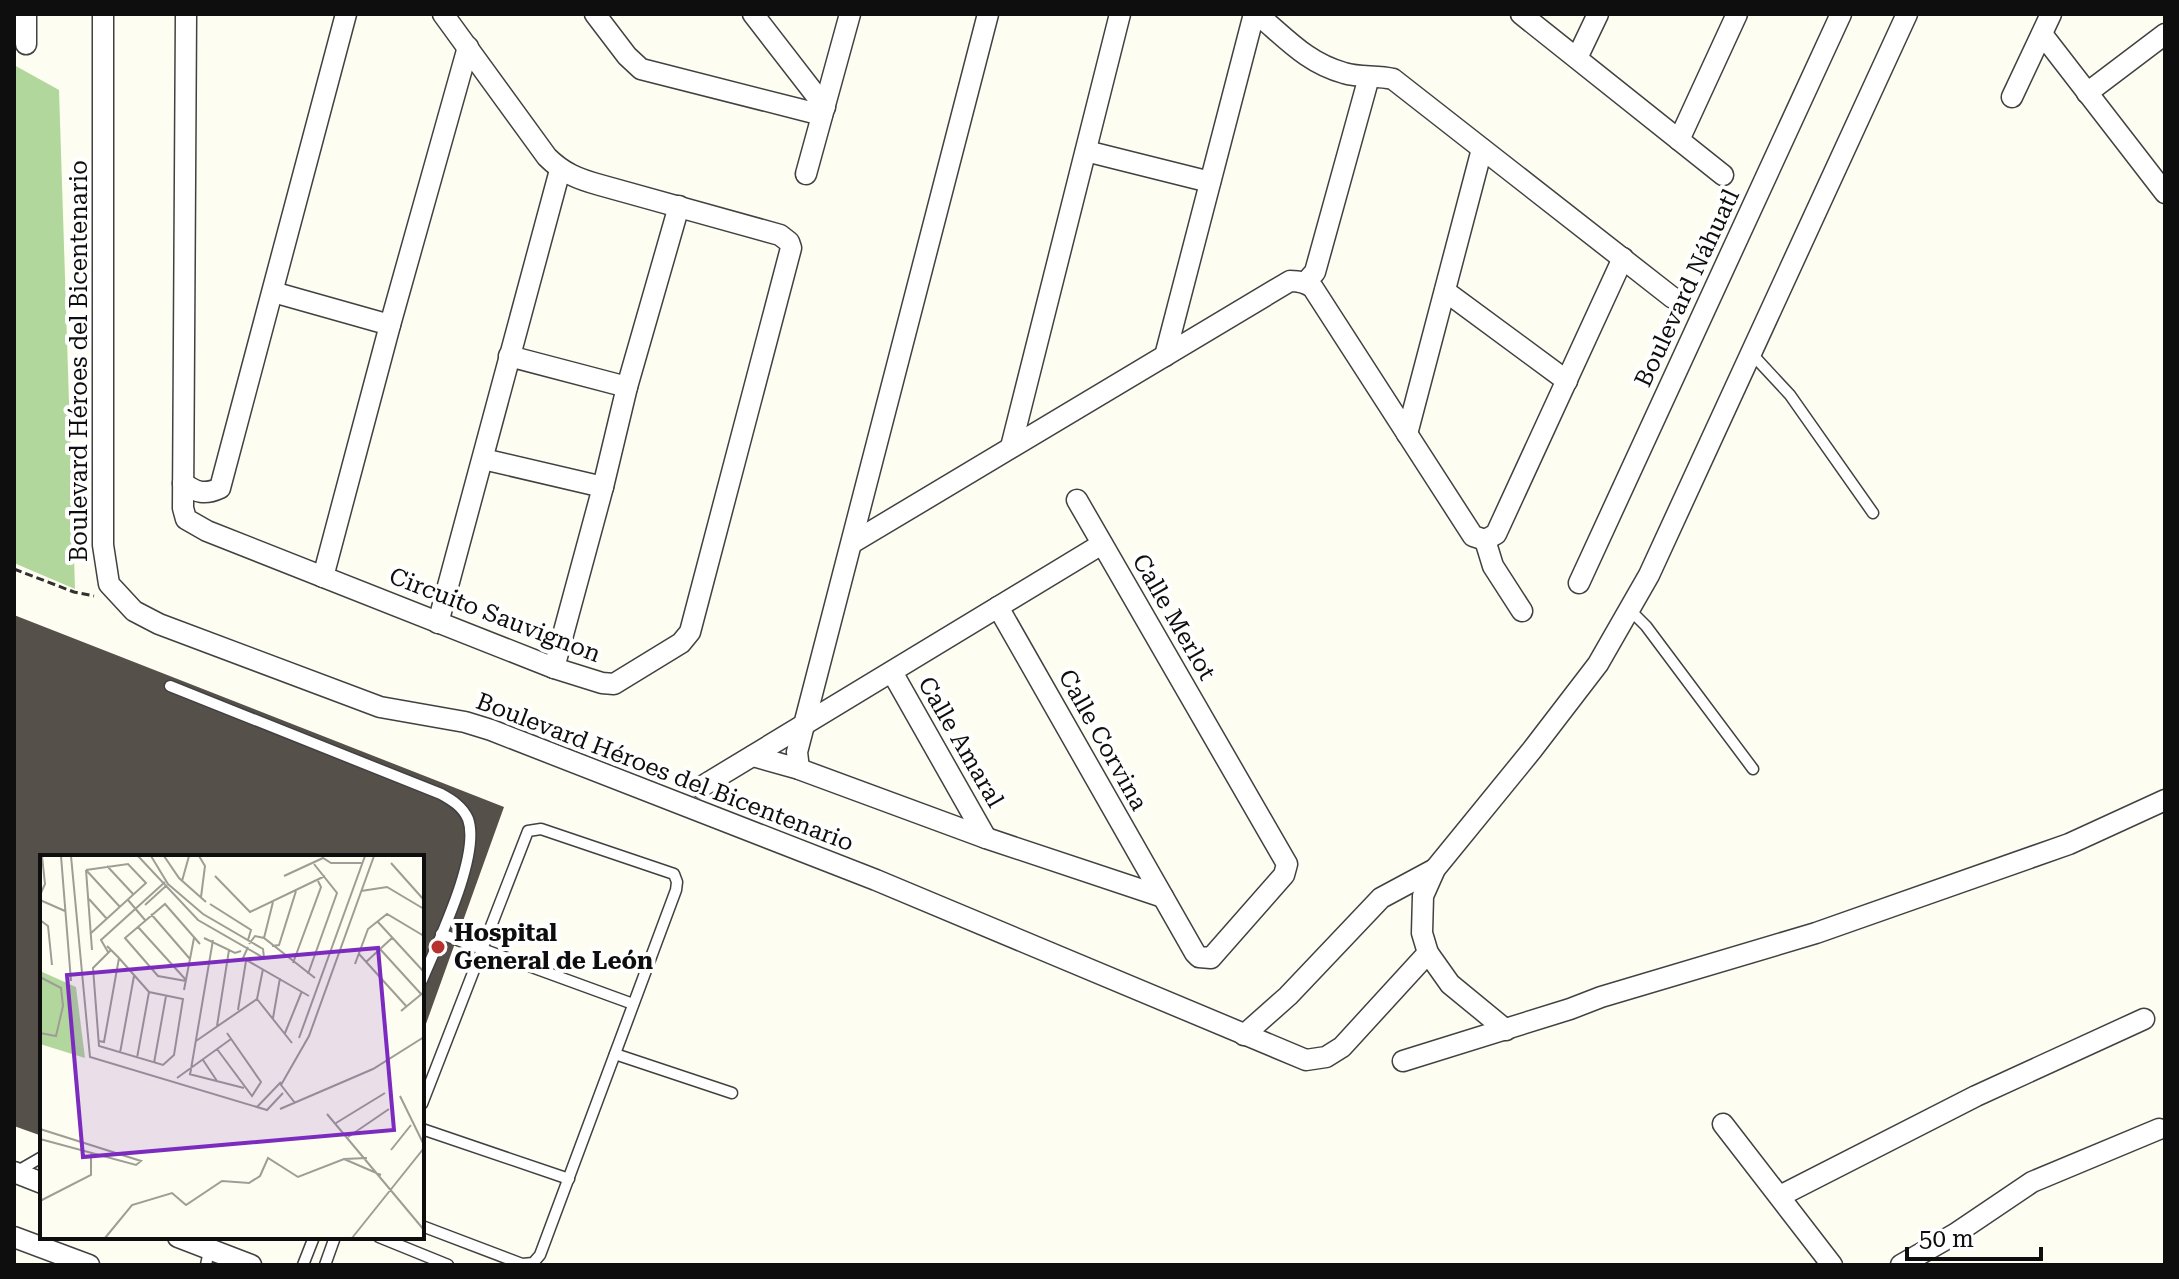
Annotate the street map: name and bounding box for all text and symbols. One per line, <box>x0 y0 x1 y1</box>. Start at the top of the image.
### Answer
street label: Boulevard Héroes del Bicentenario <box>65 160 93 562</box>
street label: Boulevard Náhuatl <box>1629 185 1745 391</box>
street label: Calle Merlot <box>1127 549 1221 685</box>
street label: Circuito Sauvignon <box>385 562 605 668</box>
street label: Calle Corvina <box>1053 665 1153 815</box>
street label: Calle Amaral <box>912 672 1010 812</box>
street label: Boulevard Héroes del Bicentenario <box>472 687 858 857</box>
inset map <box>40 855 424 1239</box>
place label: Hospital General de León <box>454 919 653 975</box>
marker: Hospital General de León <box>429 938 447 956</box>
scale bar <box>1907 1211 2041 1261</box>
text: 50 m <box>1919 1225 1974 1253</box>

